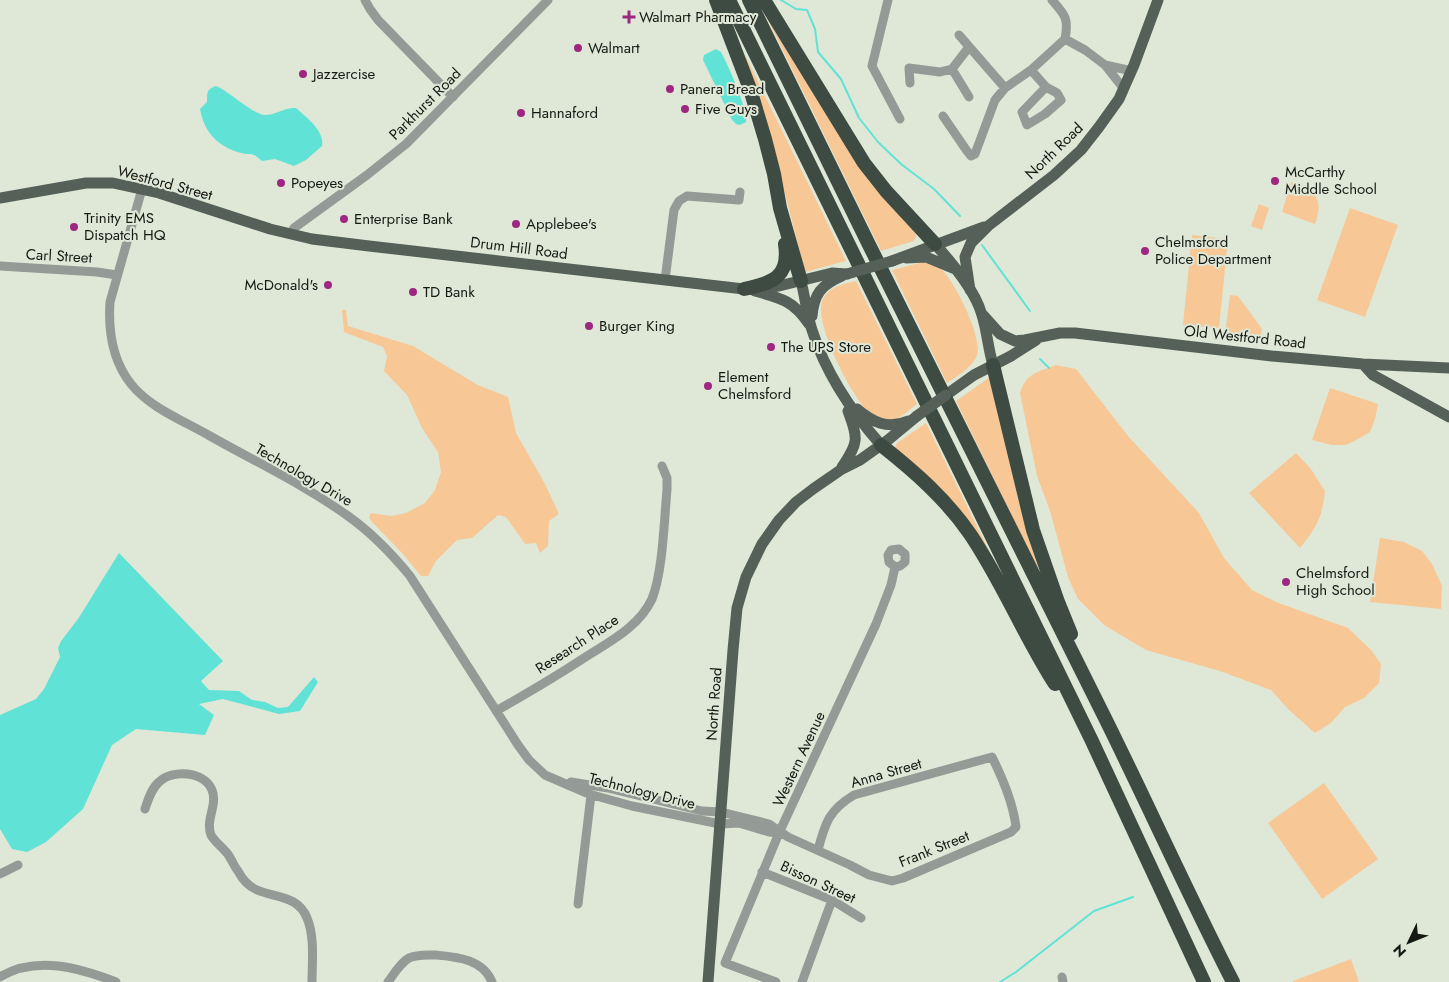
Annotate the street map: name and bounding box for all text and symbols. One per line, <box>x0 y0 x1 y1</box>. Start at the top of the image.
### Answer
place label: Walmart Pharmacy <box>639 6 757 28</box>
marker: Walmart Pharmacy <box>623 11 635 23</box>
place label: Walmart <box>588 37 640 59</box>
marker: Walmart <box>572 42 584 54</box>
place label: Jazzercise <box>311 63 376 85</box>
street label: Parkhurst Road <box>384 63 466 145</box>
marker: Jazzercise <box>297 68 309 80</box>
place label: Panera Bread <box>680 78 764 100</box>
marker: Panera Bread <box>664 83 676 95</box>
place label: Five Guys <box>695 98 757 120</box>
place label: Hannaford <box>531 102 598 124</box>
marker: Five Guys <box>679 103 691 115</box>
marker: Hannaford <box>515 107 527 119</box>
street label: North Road <box>1020 118 1088 184</box>
street label: Westford Street <box>115 160 215 206</box>
place label: McCarthy Middle School <box>1285 161 1377 200</box>
place label: Popeyes <box>291 172 343 194</box>
marker: McCarthy Middle School <box>1269 175 1281 187</box>
marker: Popeyes <box>275 177 287 189</box>
place label: Trinity EMS Dispatch HQ <box>84 207 166 246</box>
place label: Enterprise Bank <box>354 208 453 230</box>
marker: Enterprise Bank <box>338 213 350 225</box>
place label: Applebee's <box>526 213 597 235</box>
marker: Applebee's <box>510 218 522 230</box>
marker: Trinity EMS Dispatch HQ <box>68 221 80 233</box>
street label: Drum Hill Road <box>469 231 569 265</box>
place label: Chelmsford Police Department <box>1155 231 1271 270</box>
street label: Carl Street <box>25 243 93 269</box>
marker: Chelmsford Police Department <box>1139 245 1151 257</box>
place label: McDonald's <box>244 274 318 296</box>
marker: McDonald's <box>322 279 334 291</box>
place label: TD Bank <box>423 281 475 303</box>
marker: TD Bank <box>407 286 419 298</box>
place label: Burger King <box>599 315 675 337</box>
marker: Burger King <box>583 320 595 332</box>
street label: Old Westford Road <box>1183 320 1307 354</box>
place label: The UPS Store <box>781 336 871 358</box>
marker: The UPS Store <box>765 341 777 353</box>
place label: Element Chelmsford <box>718 366 791 405</box>
marker: Element Chelmsford <box>702 380 714 392</box>
street label: Technology Drive <box>251 438 357 512</box>
place label: Chelmsford High School <box>1296 562 1375 601</box>
marker: Chelmsford High School <box>1280 576 1292 588</box>
street label: Research Place <box>531 609 623 679</box>
street label: North Road <box>700 667 728 741</box>
street label: Western Avenue <box>767 707 831 810</box>
street label: Anna Street <box>848 752 925 794</box>
street label: Technology Drive <box>586 767 698 815</box>
street label: Frank Street <box>895 825 973 873</box>
street label: Bisson Street <box>777 855 860 909</box>
north arrow <box>1384 917 1434 967</box>
text: N <box>1388 940 1411 962</box>

